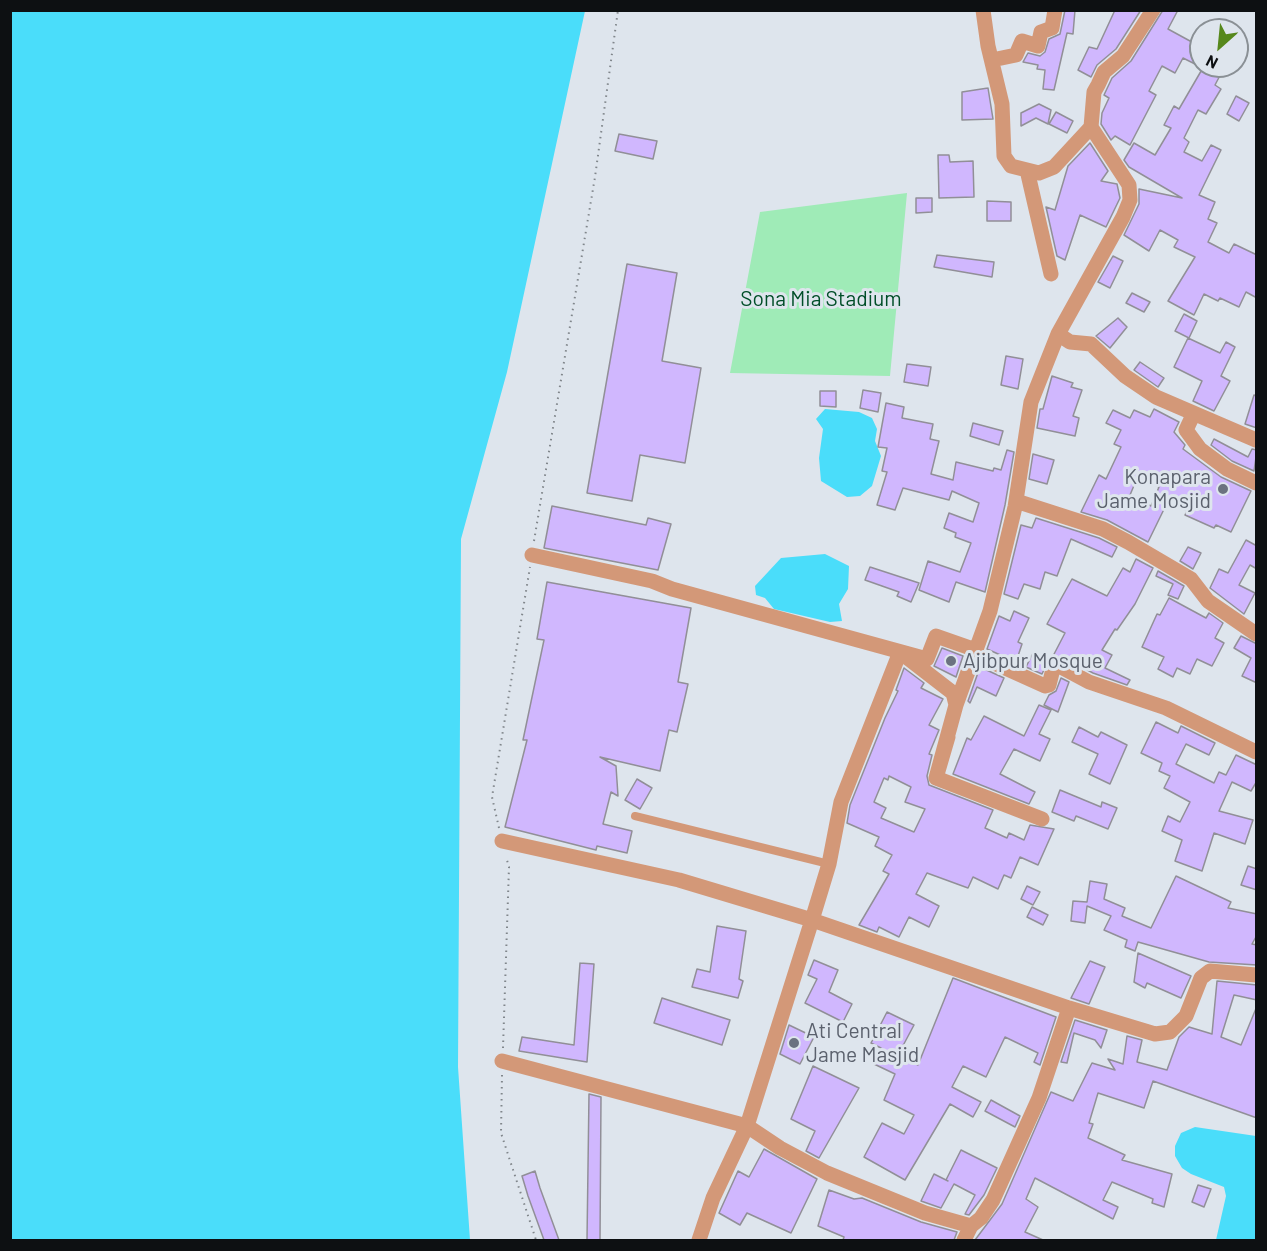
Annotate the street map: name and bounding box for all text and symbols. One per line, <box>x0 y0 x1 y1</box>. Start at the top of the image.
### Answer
north arrow <box>1189 18 1249 78</box>
text: N <box>1202 52 1221 74</box>
park label: Sona Mia Stadium <box>740 286 902 312</box>
place label: Konapara Jame Mosjid <box>1097 464 1211 514</box>
marker: Konapara Jame Mosjid <box>1216 482 1230 496</box>
place label: Ajibpur Mosque <box>963 648 1103 674</box>
marker: Ajibpur Mosque <box>944 654 958 668</box>
place label: Ati Central Jame Masjid <box>806 1018 919 1068</box>
marker: Ati Central Jame Masjid <box>787 1036 801 1050</box>

